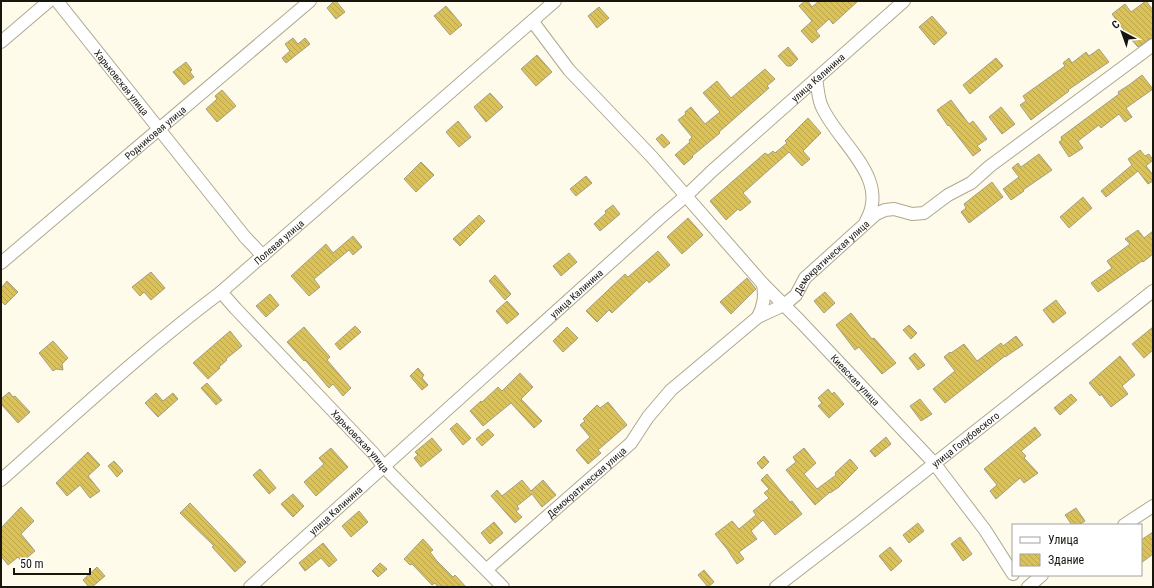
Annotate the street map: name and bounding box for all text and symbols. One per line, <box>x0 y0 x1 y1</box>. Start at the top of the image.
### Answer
north arrow <box>1102 12 1142 52</box>
text: С <box>1109 18 1122 32</box>
street label: Харьковская улица <box>92 47 151 117</box>
street label: улица Калинина <box>789 51 847 104</box>
street label: Родниковая улица <box>122 103 188 161</box>
street label: Полевая улица <box>252 217 306 266</box>
street label: Демократическая улица <box>792 218 871 296</box>
street label: улица Калинина <box>548 267 605 320</box>
street label: Киевская улица <box>829 352 882 408</box>
street label: Харьковская улица <box>329 407 392 475</box>
street label: улица Голубовского <box>929 409 1001 469</box>
street label: Демократическая улица <box>544 444 628 520</box>
street label: улица Калинина <box>307 483 364 537</box>
legend <box>1012 524 1142 576</box>
text: Улица <box>1048 533 1079 547</box>
scale bar <box>14 550 90 576</box>
text: Здание <box>1048 553 1085 567</box>
text: 50 m <box>20 557 44 571</box>

